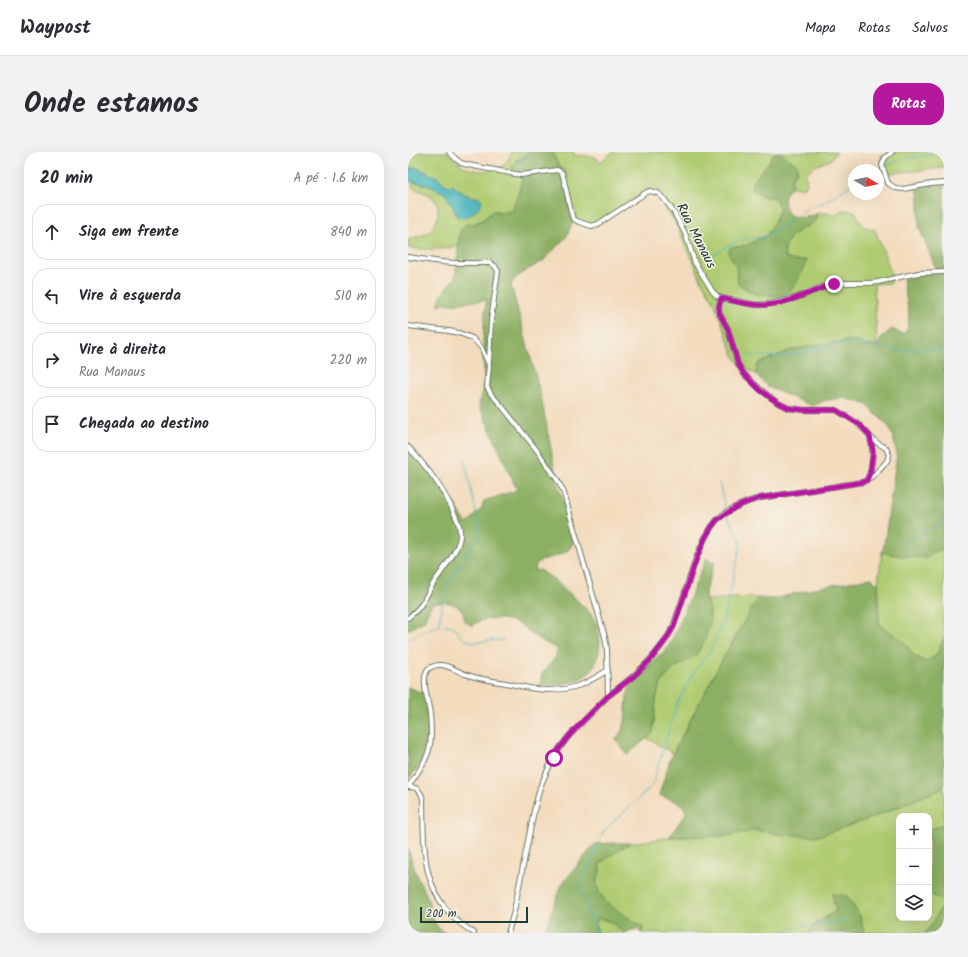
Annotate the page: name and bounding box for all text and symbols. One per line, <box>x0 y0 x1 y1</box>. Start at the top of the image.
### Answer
text: Waypost <box>20 13 91 43</box>
text: Mapa <box>805 17 836 39</box>
text: Rotas <box>858 17 890 39</box>
text: Salvos <box>912 17 948 39</box>
text: Onde estamos <box>24 82 199 127</box>
button: Rotas <box>873 83 944 125</box>
north arrow <box>848 164 884 200</box>
text: 20 min <box>40 165 93 192</box>
text: A pé · 1.6 km <box>293 168 368 189</box>
street label: Rua Manaus <box>670 199 722 273</box>
text: Siga em frente <box>79 220 179 244</box>
icon: ahead <box>41 221 63 243</box>
text: 840 m <box>330 222 367 243</box>
route end <box>825 275 843 293</box>
text: Vire à esquerda <box>79 284 181 308</box>
icon: left <box>41 285 63 307</box>
text: 510 m <box>334 286 367 307</box>
text: Vire à direita <box>79 338 166 362</box>
icon: right <box>41 349 63 371</box>
text: 220 m <box>330 350 367 371</box>
text: Rua Manaus <box>79 362 145 383</box>
text: Chegada ao destino <box>79 412 209 436</box>
icon: arrive <box>41 413 63 435</box>
route start <box>545 749 563 767</box>
map controls <box>896 813 932 921</box>
button: + <box>896 813 932 849</box>
button: − <box>896 849 932 885</box>
button: layers <box>896 885 932 921</box>
scale bar <box>420 905 528 924</box>
text: 200 m <box>426 905 457 923</box>

